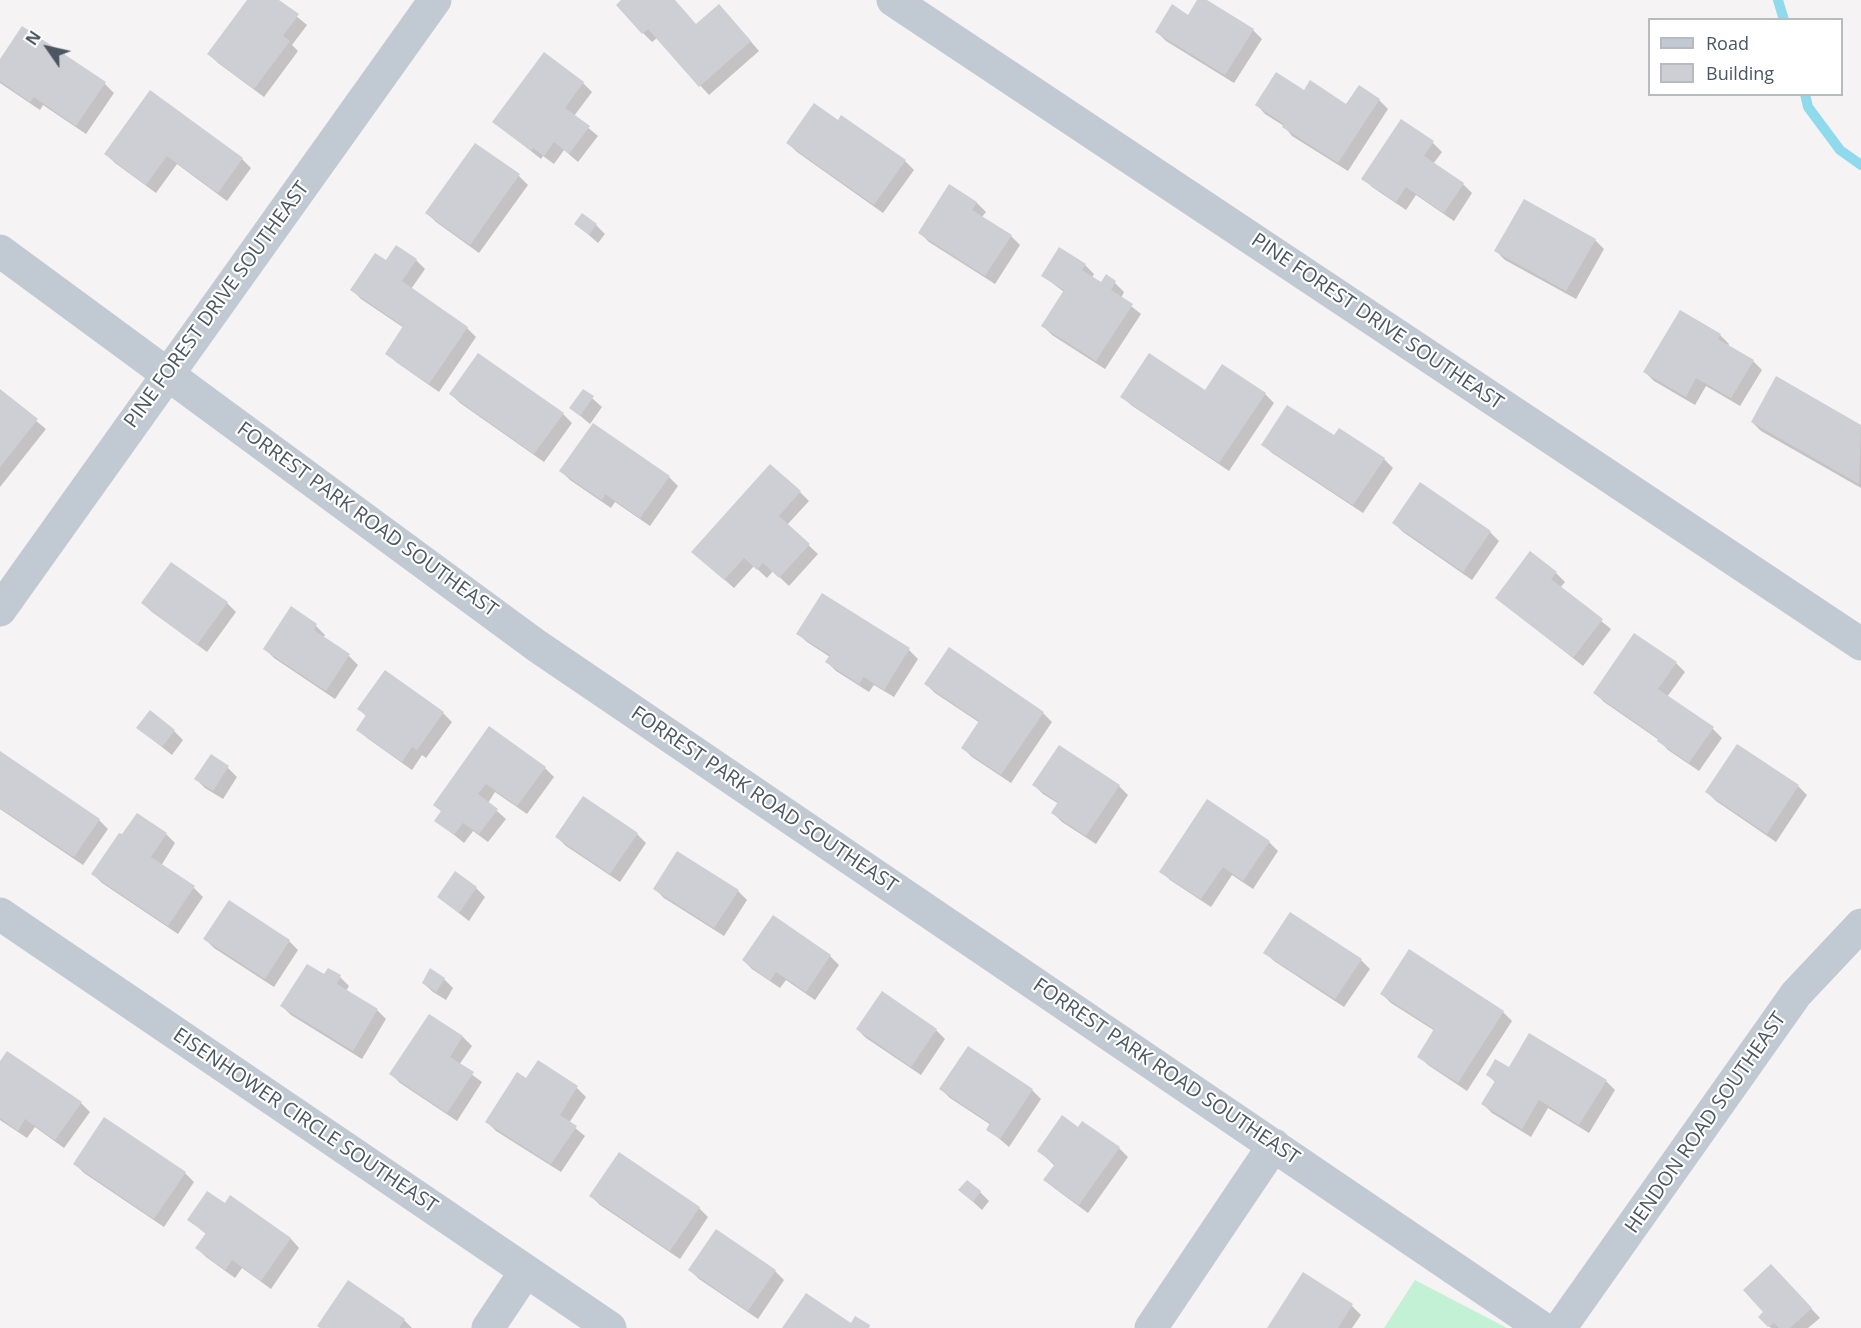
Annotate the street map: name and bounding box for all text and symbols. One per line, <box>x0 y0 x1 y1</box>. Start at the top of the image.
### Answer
north arrow <box>18 18 78 78</box>
legend <box>1648 18 1843 96</box>
text: N <box>20 26 46 49</box>
text: Road <box>1706 31 1749 55</box>
text: Building <box>1706 61 1774 85</box>
street label: PINE FOREST DRIVE SOUTHEAST <box>119 177 315 433</box>
street label: PINE FOREST DRIVE SOUTHEAST <box>1246 229 1508 415</box>
street label: FORREST PARK ROAD SOUTHEAST <box>232 417 502 623</box>
street label: FORREST PARK ROAD SOUTHEAST <box>626 702 902 898</box>
street label: FORREST PARK ROAD SOUTHEAST <box>1028 974 1304 1170</box>
street label: HENDON ROAD SOUTHEAST <box>1620 1008 1792 1238</box>
street label: EISENHOWER CIRCLE SOUTHEAST <box>168 1023 442 1219</box>

